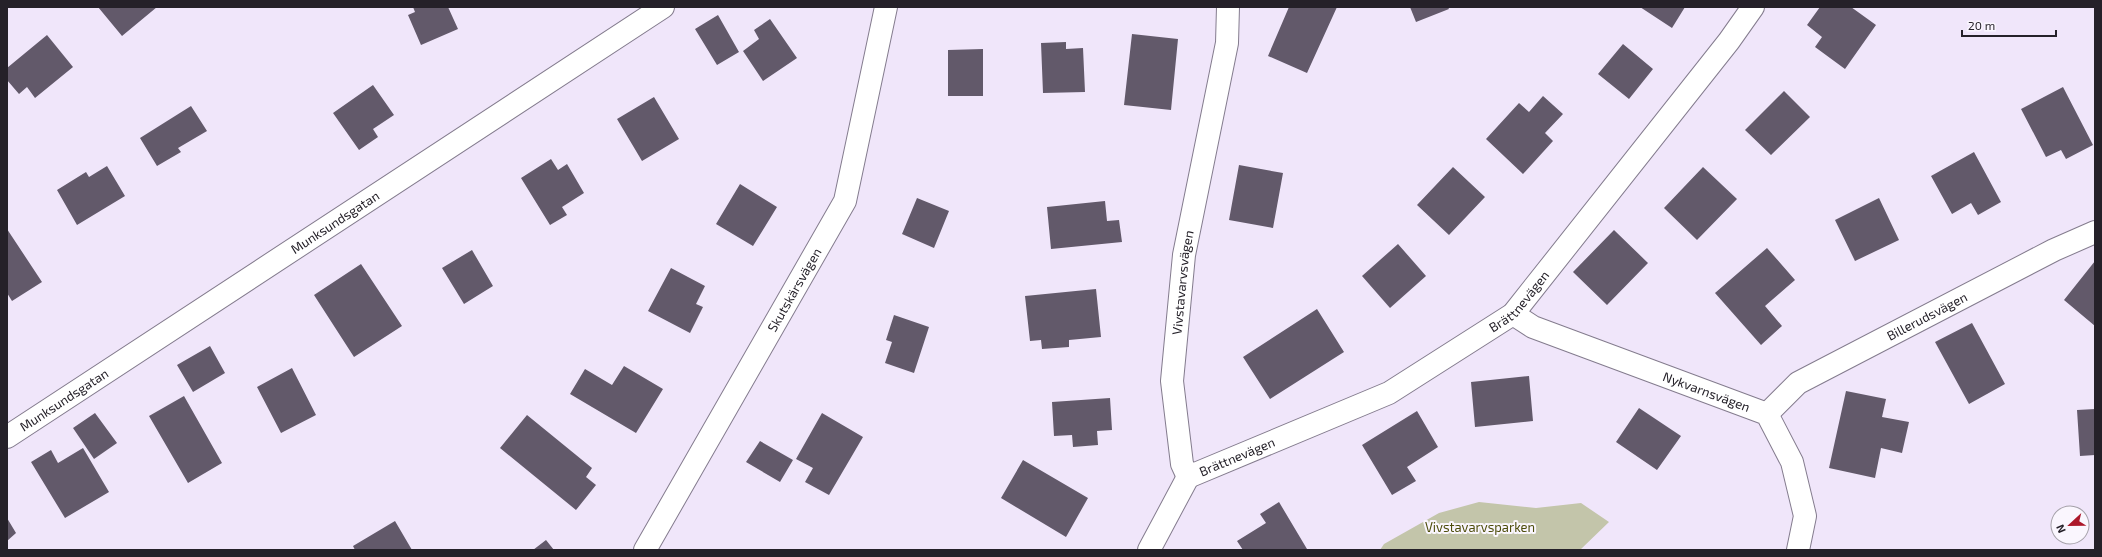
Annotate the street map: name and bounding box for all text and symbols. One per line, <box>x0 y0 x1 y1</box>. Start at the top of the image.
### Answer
scale bar <box>1962 12 2056 38</box>
text: 20 m <box>1968 18 1995 32</box>
street label: Munksundsgatan <box>288 187 382 257</box>
street label: Vivstavarvsvägen <box>1168 229 1197 335</box>
street label: Skutskärsvägen <box>764 245 825 335</box>
street label: Brättnevägen <box>1486 267 1552 335</box>
street label: Billerudsvägen <box>1884 289 1970 344</box>
street label: Munksundsgatan <box>17 365 111 435</box>
street label: Nykvarnsvägen <box>1661 368 1752 415</box>
street label: Brättnevägen <box>1197 434 1277 479</box>
north arrow <box>2050 505 2090 545</box>
park label: Vivstavarvsparken <box>1425 519 1535 535</box>
text: N <box>2053 523 2068 535</box>

